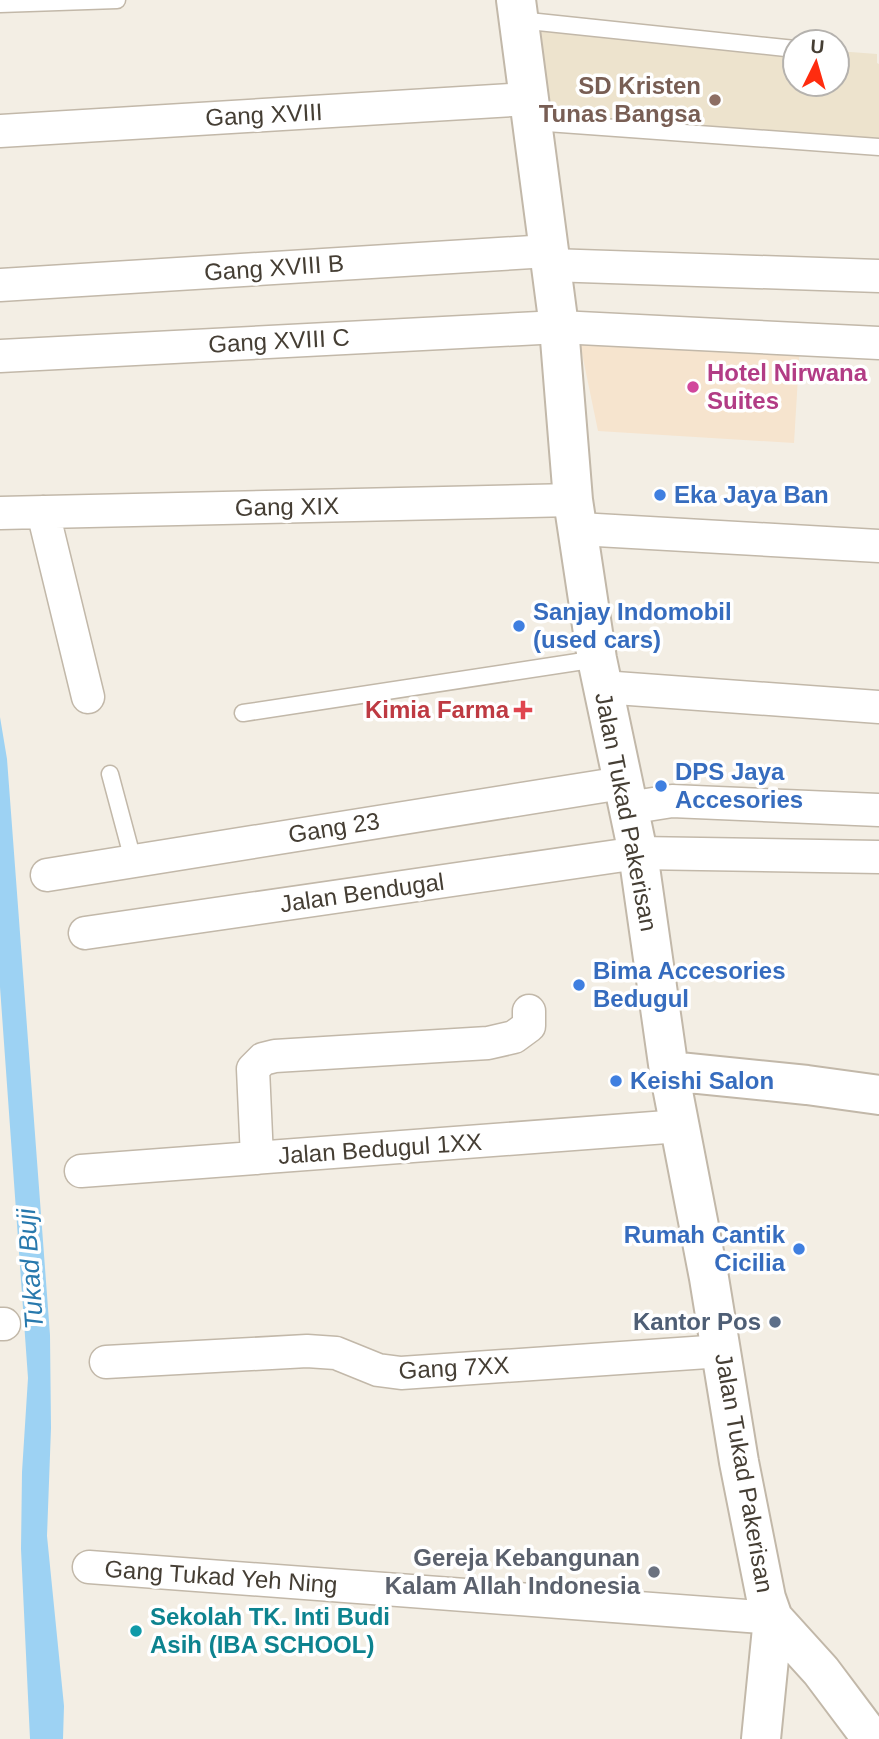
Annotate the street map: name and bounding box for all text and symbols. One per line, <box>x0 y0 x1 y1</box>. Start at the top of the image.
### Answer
north arrow <box>781 28 851 98</box>
text: U <box>810 36 825 58</box>
place label: SD Kristen Tunas Bangsa <box>539 72 702 127</box>
marker: SD Kristen Tunas Bangsa <box>707 92 723 108</box>
street label: Gang XVIII <box>205 98 323 131</box>
street label: Gang XVIII B <box>203 249 345 286</box>
street label: Gang XVIII C <box>208 323 350 358</box>
place label: Hotel Nirwana Suites <box>707 359 868 414</box>
marker: Hotel Nirwana Suites <box>685 379 701 395</box>
place label: Eka Jaya Ban <box>674 481 829 508</box>
marker: Eka Jaya Ban <box>652 487 668 503</box>
street label: Gang XIX <box>235 492 339 521</box>
place label: Sanjay Indomobil (used cars) <box>533 598 732 653</box>
marker: Sanjay Indomobil (used cars) <box>511 618 527 634</box>
street label: Jalan Tukad Pakerisan <box>590 690 663 934</box>
place label: Kimia Farma <box>365 696 510 723</box>
marker: Kimia Farma <box>515 702 531 718</box>
place label: DPS Jaya Accesories <box>675 758 803 813</box>
marker: DPS Jaya Accesories <box>653 778 669 794</box>
street label: Gang 23 <box>286 807 382 848</box>
street label: Jalan Bendugal <box>278 868 446 917</box>
place label: Bima Accesories Bedugul <box>593 957 786 1012</box>
marker: Bima Accesories Bedugul <box>571 977 587 993</box>
place label: Keishi Salon <box>630 1067 774 1094</box>
marker: Keishi Salon <box>608 1073 624 1089</box>
street label: Jalan Bedugul 1XX <box>277 1128 483 1169</box>
water label: Tukad Buji <box>11 1206 49 1330</box>
place label: Rumah Cantik Cicilia <box>624 1221 786 1276</box>
marker: Rumah Cantik Cicilia <box>791 1241 807 1257</box>
place label: Kantor Pos <box>633 1308 761 1335</box>
marker: Kantor Pos <box>767 1314 783 1330</box>
street label: Gang 7XX <box>398 1351 510 1384</box>
street label: Jalan Tukad Pakerisan <box>710 1351 779 1595</box>
place label: Gereja Kebangunan Kalam Allah Indonesia <box>385 1544 641 1599</box>
street label: Gang Tukad Yeh Ning <box>104 1555 338 1598</box>
marker: Gereja Kebangunan Kalam Allah Indonesia <box>646 1564 662 1580</box>
place label: Sekolah TK. Inti Budi Asih (IBA SCHOOL) <box>150 1603 390 1658</box>
marker: Sekolah TK. Inti Budi Asih (IBA SCHOOL) <box>128 1623 144 1639</box>

